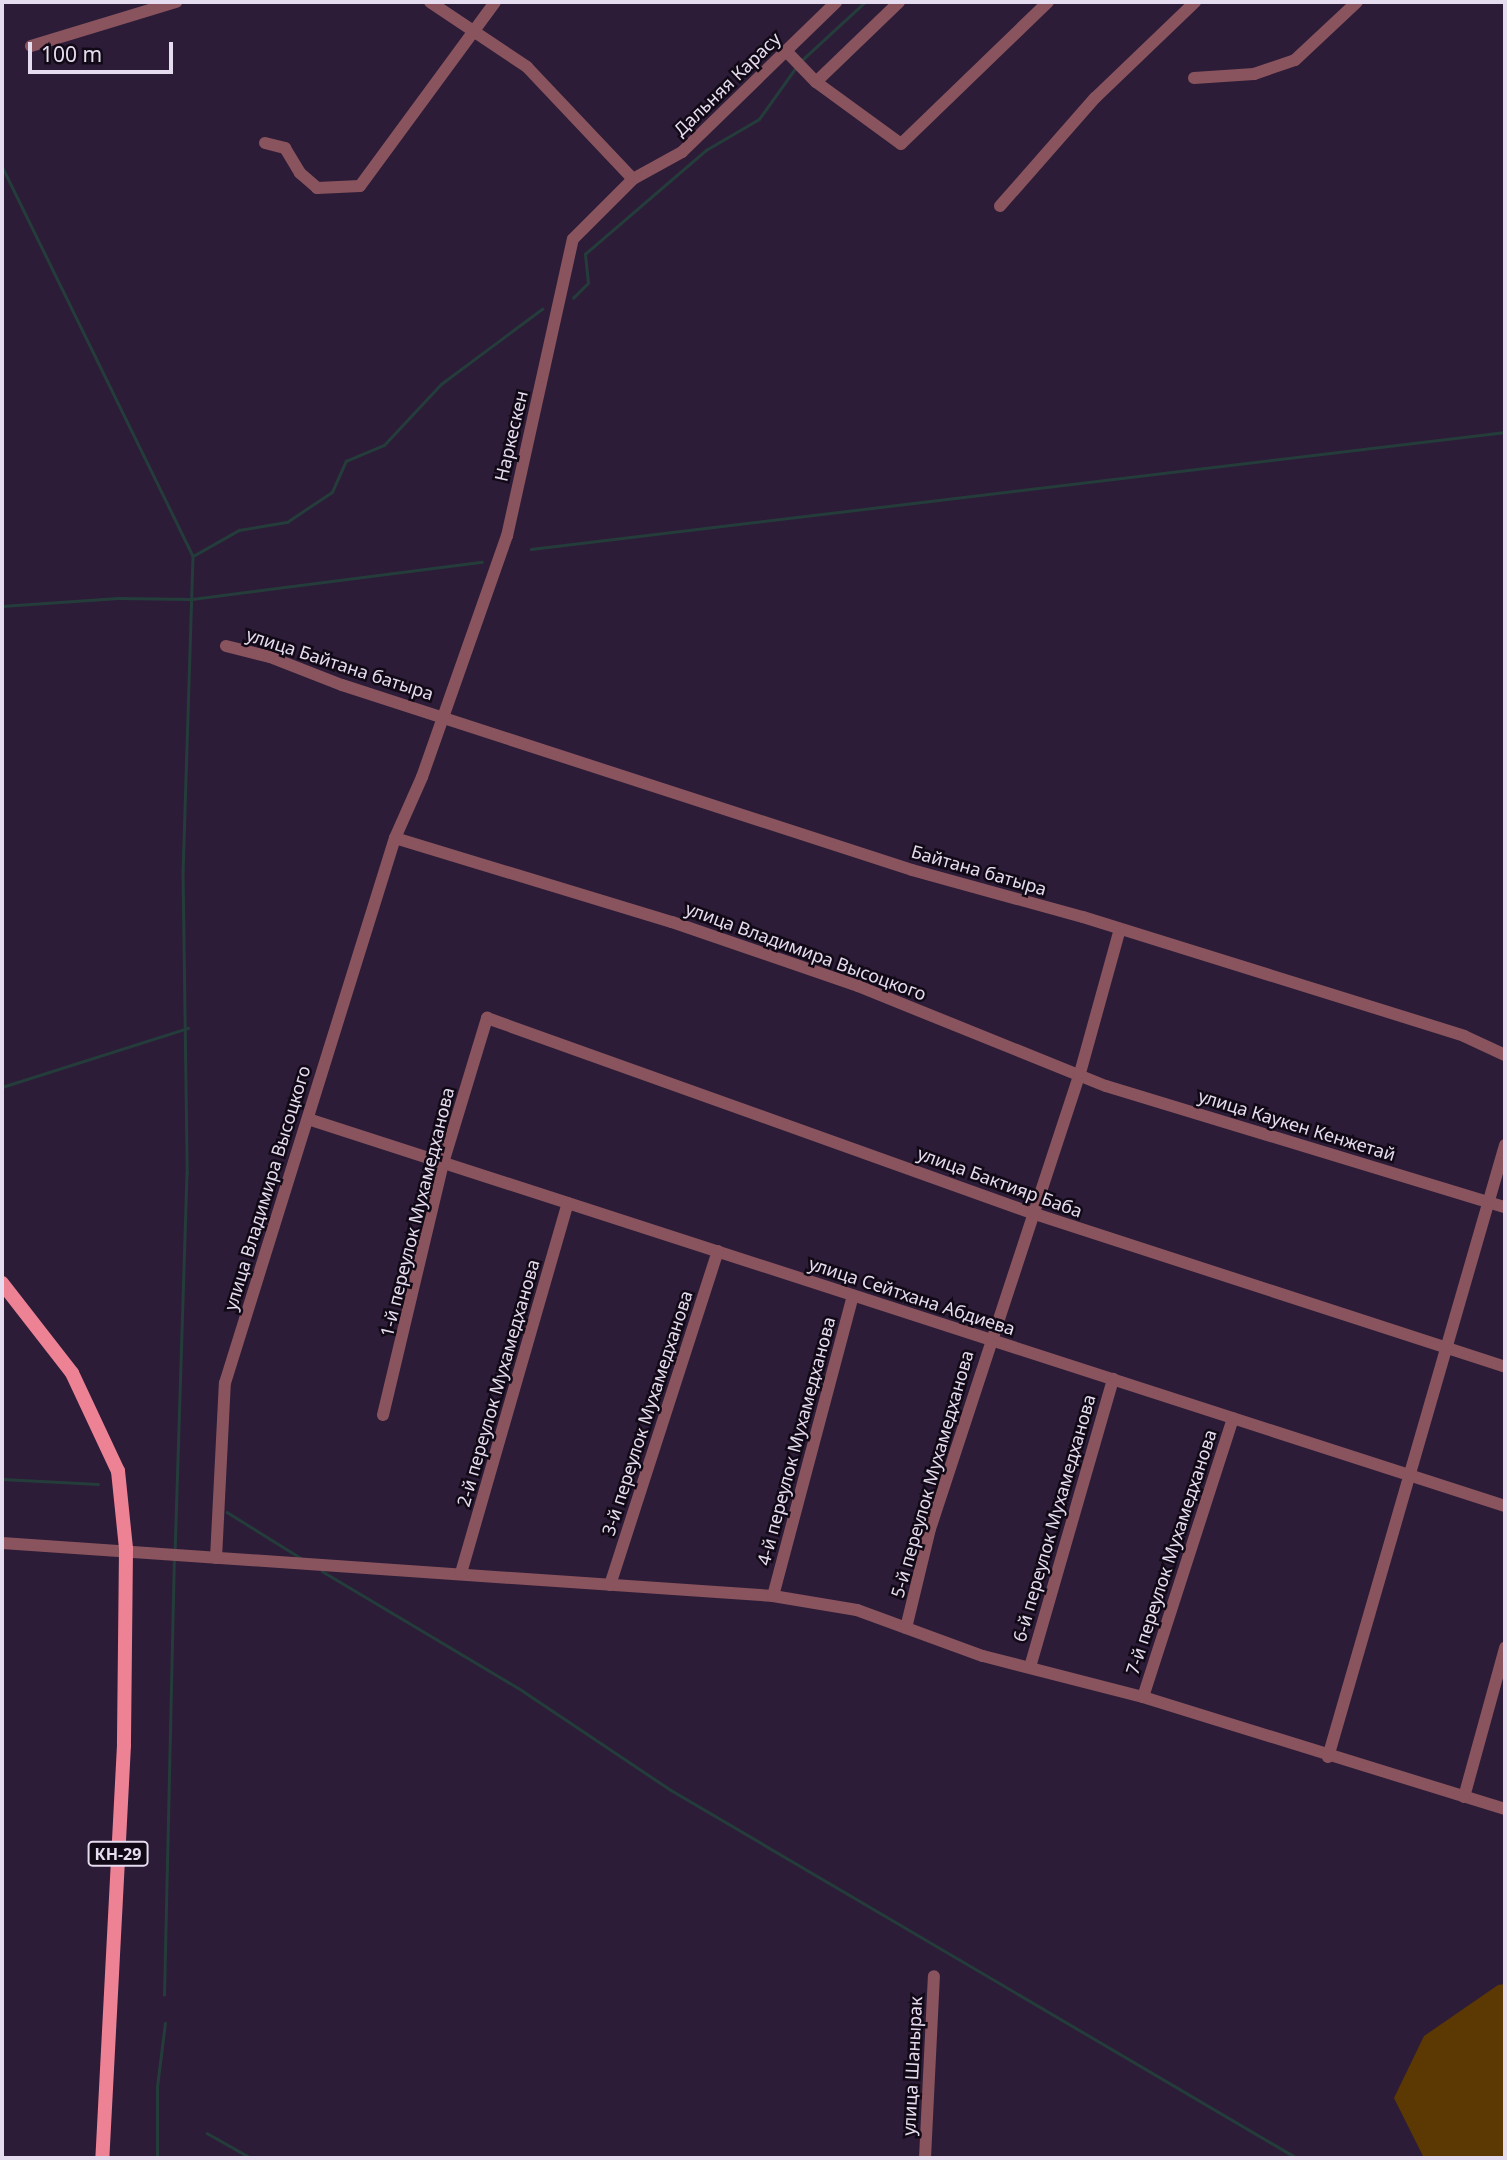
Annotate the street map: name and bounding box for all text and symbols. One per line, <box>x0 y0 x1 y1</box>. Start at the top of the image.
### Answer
scale bar <box>32 28 177 72</box>
street label: Дальняя Карасу <box>669 28 785 140</box>
text: 100 m <box>41 40 102 68</box>
street label: Наркескен <box>490 389 532 483</box>
street label: улица Байтана батыра <box>244 624 436 704</box>
street label: Байтана батыра <box>909 840 1049 900</box>
street label: улица Владимира Высоцкого <box>683 897 929 1005</box>
street label: улица Владимира Высоцкого <box>219 1063 315 1313</box>
street label: 1-й переулок Мухамедханова <box>376 1085 458 1339</box>
street label: улица Каукен Кенжетай <box>1196 1085 1398 1165</box>
street label: улица Бактияр Баба <box>915 1142 1085 1222</box>
street label: улица Сейтхана Абдиева <box>806 1252 1018 1340</box>
street label: 2-й переулок Мухамедханова <box>452 1257 544 1509</box>
street label: 3-й переулок Мухамедханова <box>597 1288 697 1538</box>
street label: 4-й переулок Мухамедханова <box>752 1314 840 1568</box>
street label: 5-й переулок Мухамедханова <box>886 1348 978 1600</box>
street label: 6-й переулок Мухамедханова <box>1008 1392 1100 1644</box>
street label: 7-й переулок Мухамедханова <box>1121 1427 1221 1677</box>
road number: КН-29 <box>86 1842 150 1866</box>
street label: улица Шанырак <box>898 1996 926 2136</box>

